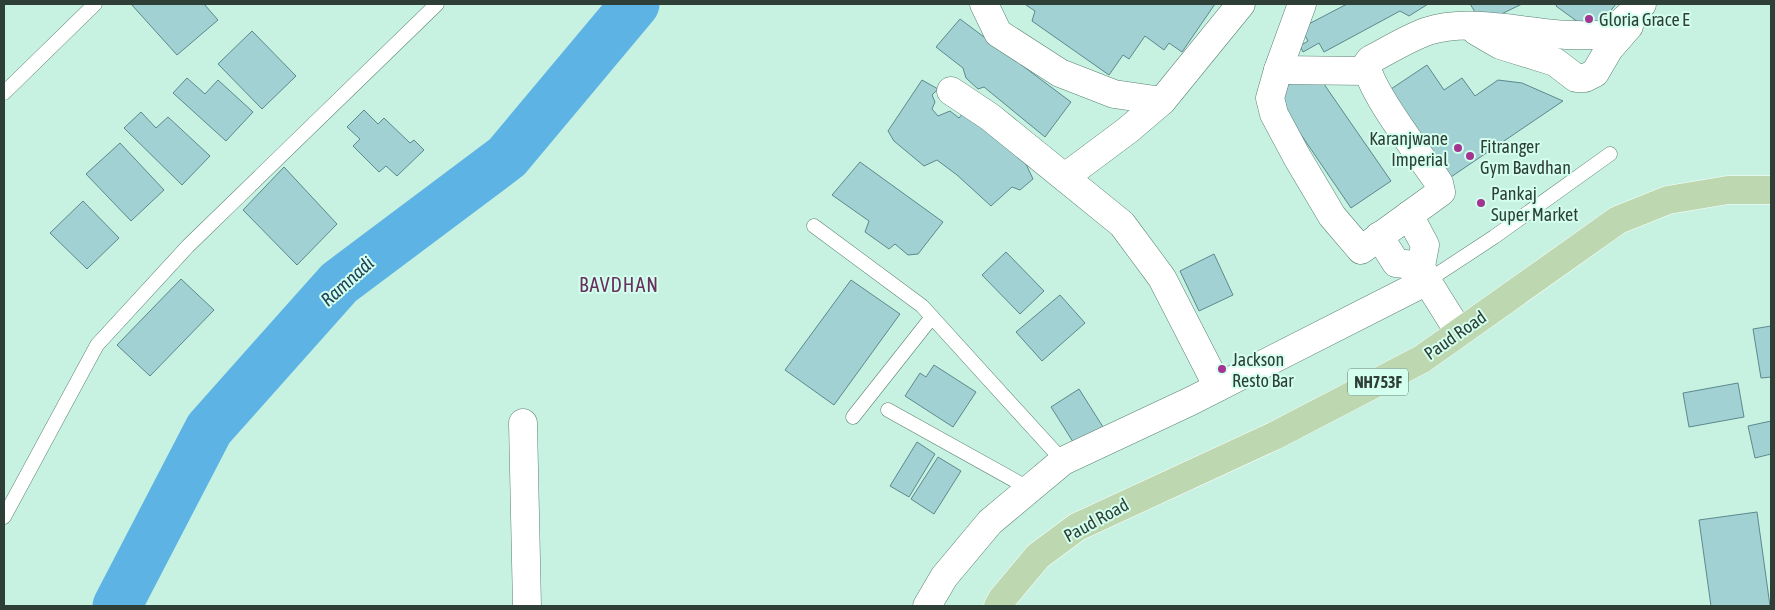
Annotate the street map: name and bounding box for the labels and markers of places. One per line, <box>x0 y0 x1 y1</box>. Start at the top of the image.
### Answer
place label: Gloria Grace E <box>1599 9 1690 30</box>
marker: Gloria Grace E <box>1583 13 1595 25</box>
place label: Karanjwane Imperial <box>1369 128 1448 170</box>
place label: Fitranger Gym Bavdhan <box>1480 136 1571 178</box>
marker: Karanjwane Imperial <box>1452 142 1464 154</box>
marker: Fitranger Gym Bavdhan <box>1464 150 1476 162</box>
place label: Pankaj Super Market <box>1491 183 1578 225</box>
marker: Pankaj Super Market <box>1475 197 1487 209</box>
place label: Jackson Resto Bar <box>1232 349 1294 391</box>
marker: Jackson Resto Bar <box>1216 363 1228 375</box>

